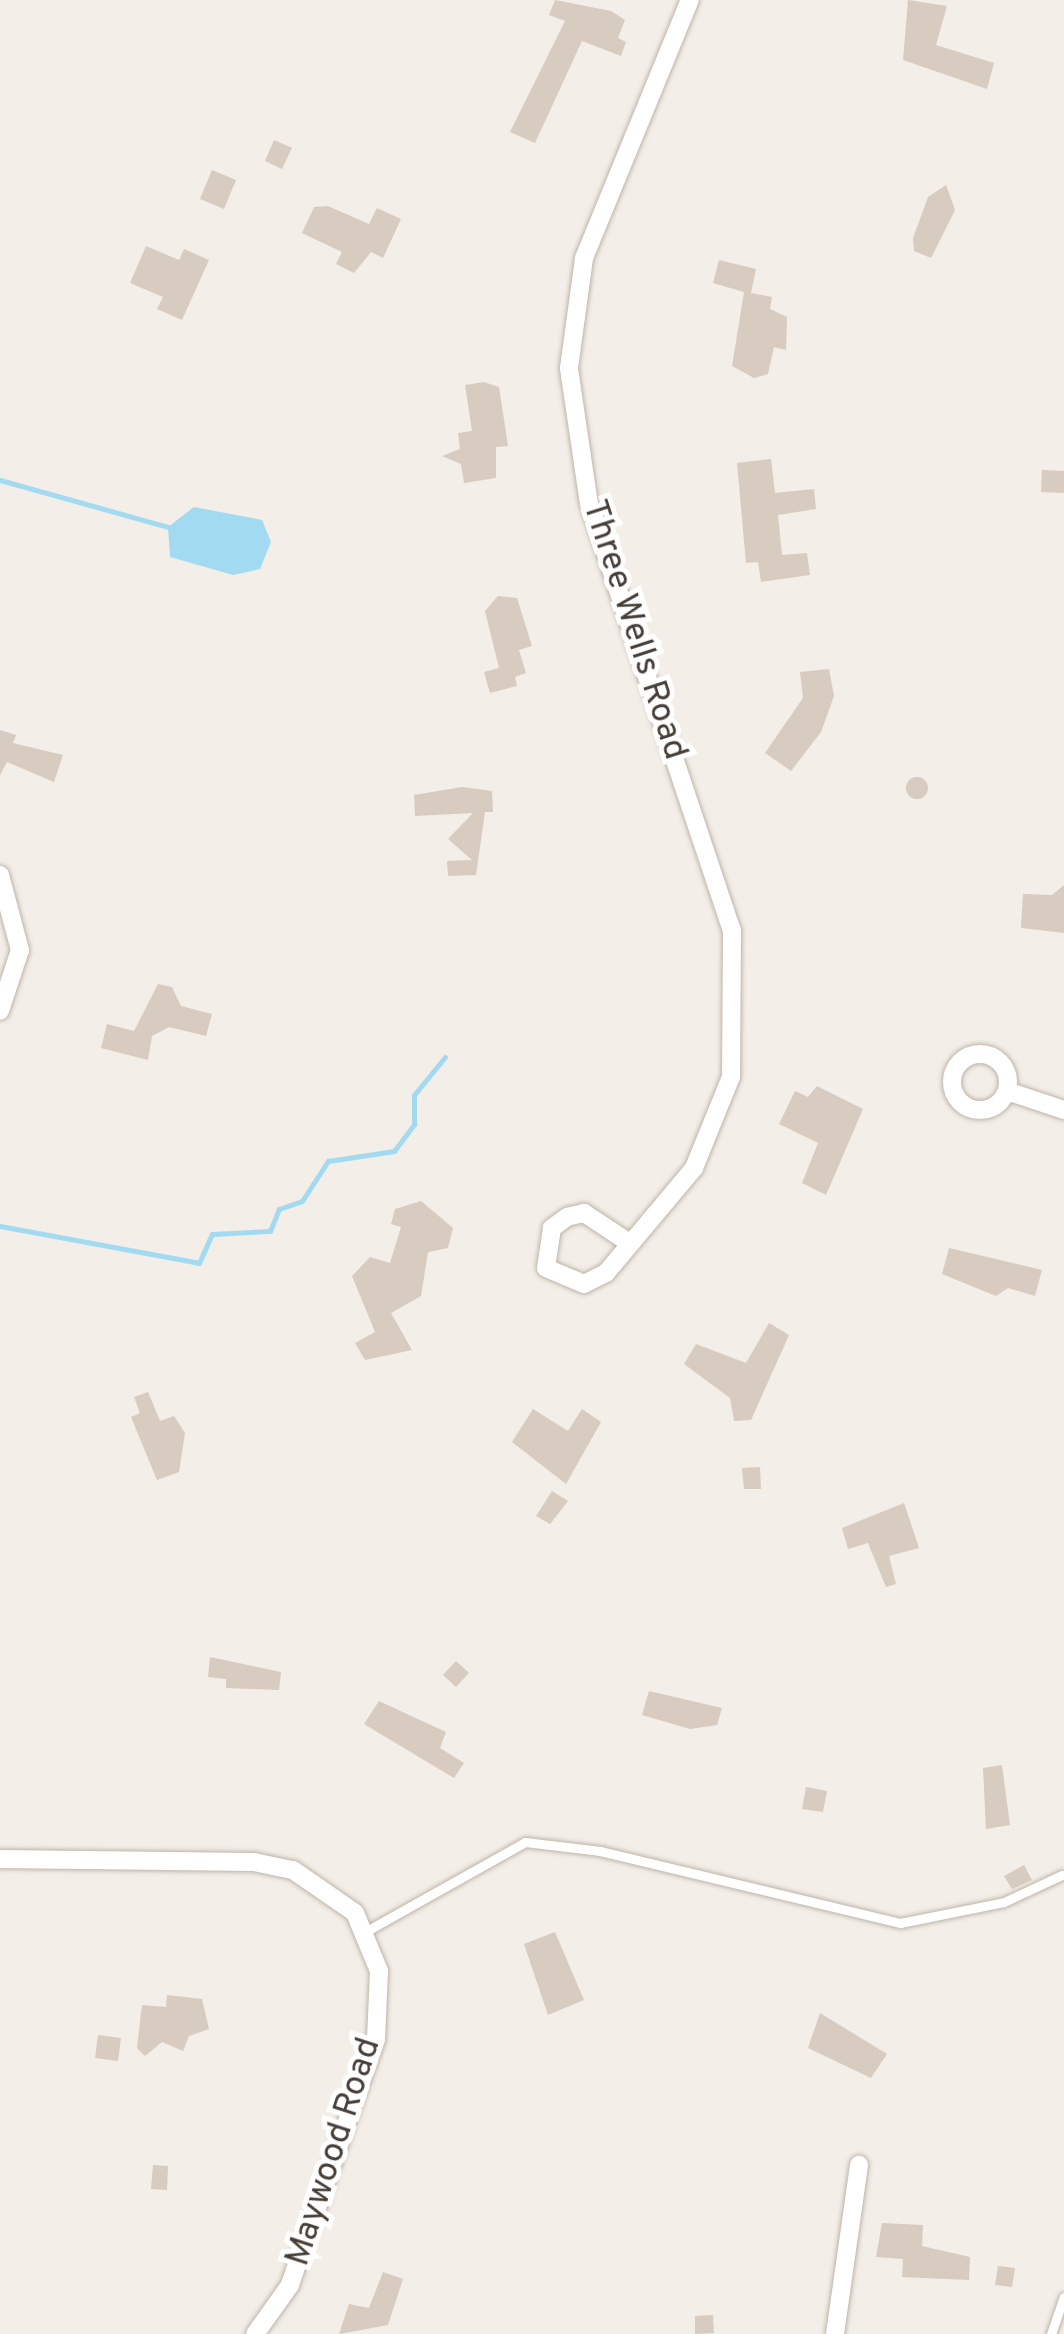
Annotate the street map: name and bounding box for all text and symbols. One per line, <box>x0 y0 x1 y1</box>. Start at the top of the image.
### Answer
street label: Three Wells Road <box>572 494 696 766</box>
street label: Maywood Road <box>277 2032 391 2272</box>

